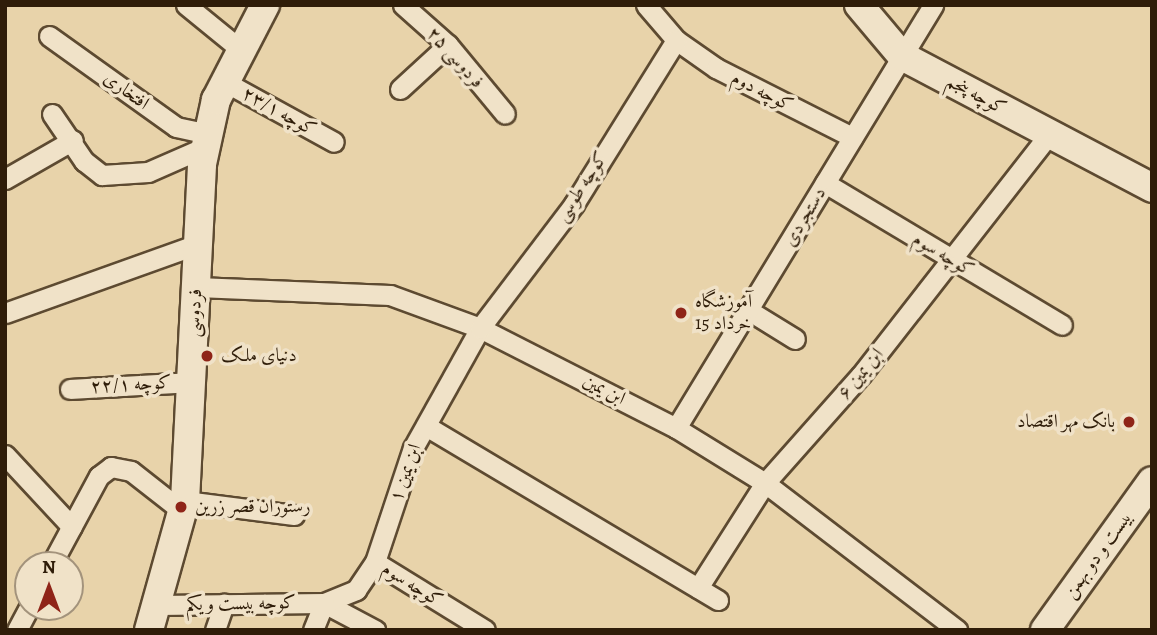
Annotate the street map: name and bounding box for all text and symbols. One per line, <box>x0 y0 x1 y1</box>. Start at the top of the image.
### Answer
street label: فردوسی ۲۵ <box>422 23 488 93</box>
street label: افتخاری <box>99 67 153 115</box>
street label: کوچه دوم <box>727 67 797 117</box>
street label: کوچه پنجم <box>942 70 1010 120</box>
street label: کوچه ۲۳/۱ <box>238 82 320 142</box>
street label: کوچه طوسی <box>551 148 613 226</box>
street label: دستجردی <box>778 183 832 251</box>
street label: کوچه سوم <box>908 228 978 282</box>
street label: فردوسی <box>182 288 208 338</box>
place label: آموزشگاه 15 خرداد <box>695 291 752 335</box>
marker: آموزشگاه 15 خرداد <box>673 305 689 321</box>
street label: ابن یمین ۶ <box>833 344 889 404</box>
place label: دنیای ملک <box>221 345 297 367</box>
marker: دنیای ملک <box>199 348 215 364</box>
street label: ابن یمین <box>579 369 629 411</box>
street label: کوچه ۲۲/۱ <box>90 371 172 399</box>
place label: بانک مهر اقتصاد <box>1017 411 1115 433</box>
marker: بانک مهر اقتصاد <box>1121 414 1137 430</box>
street label: ابن یمین ۱ <box>385 441 427 505</box>
place label: رستوران قصر زرین <box>195 496 311 518</box>
marker: رستوران قصر زرین <box>173 499 189 515</box>
street label: بیست و دو بهمن <box>1059 507 1137 603</box>
north arrow <box>14 551 84 621</box>
text: N <box>42 554 56 580</box>
street label: کوچه سوم <box>377 557 447 613</box>
street label: کوچه بیست و یکم <box>186 592 296 616</box>

